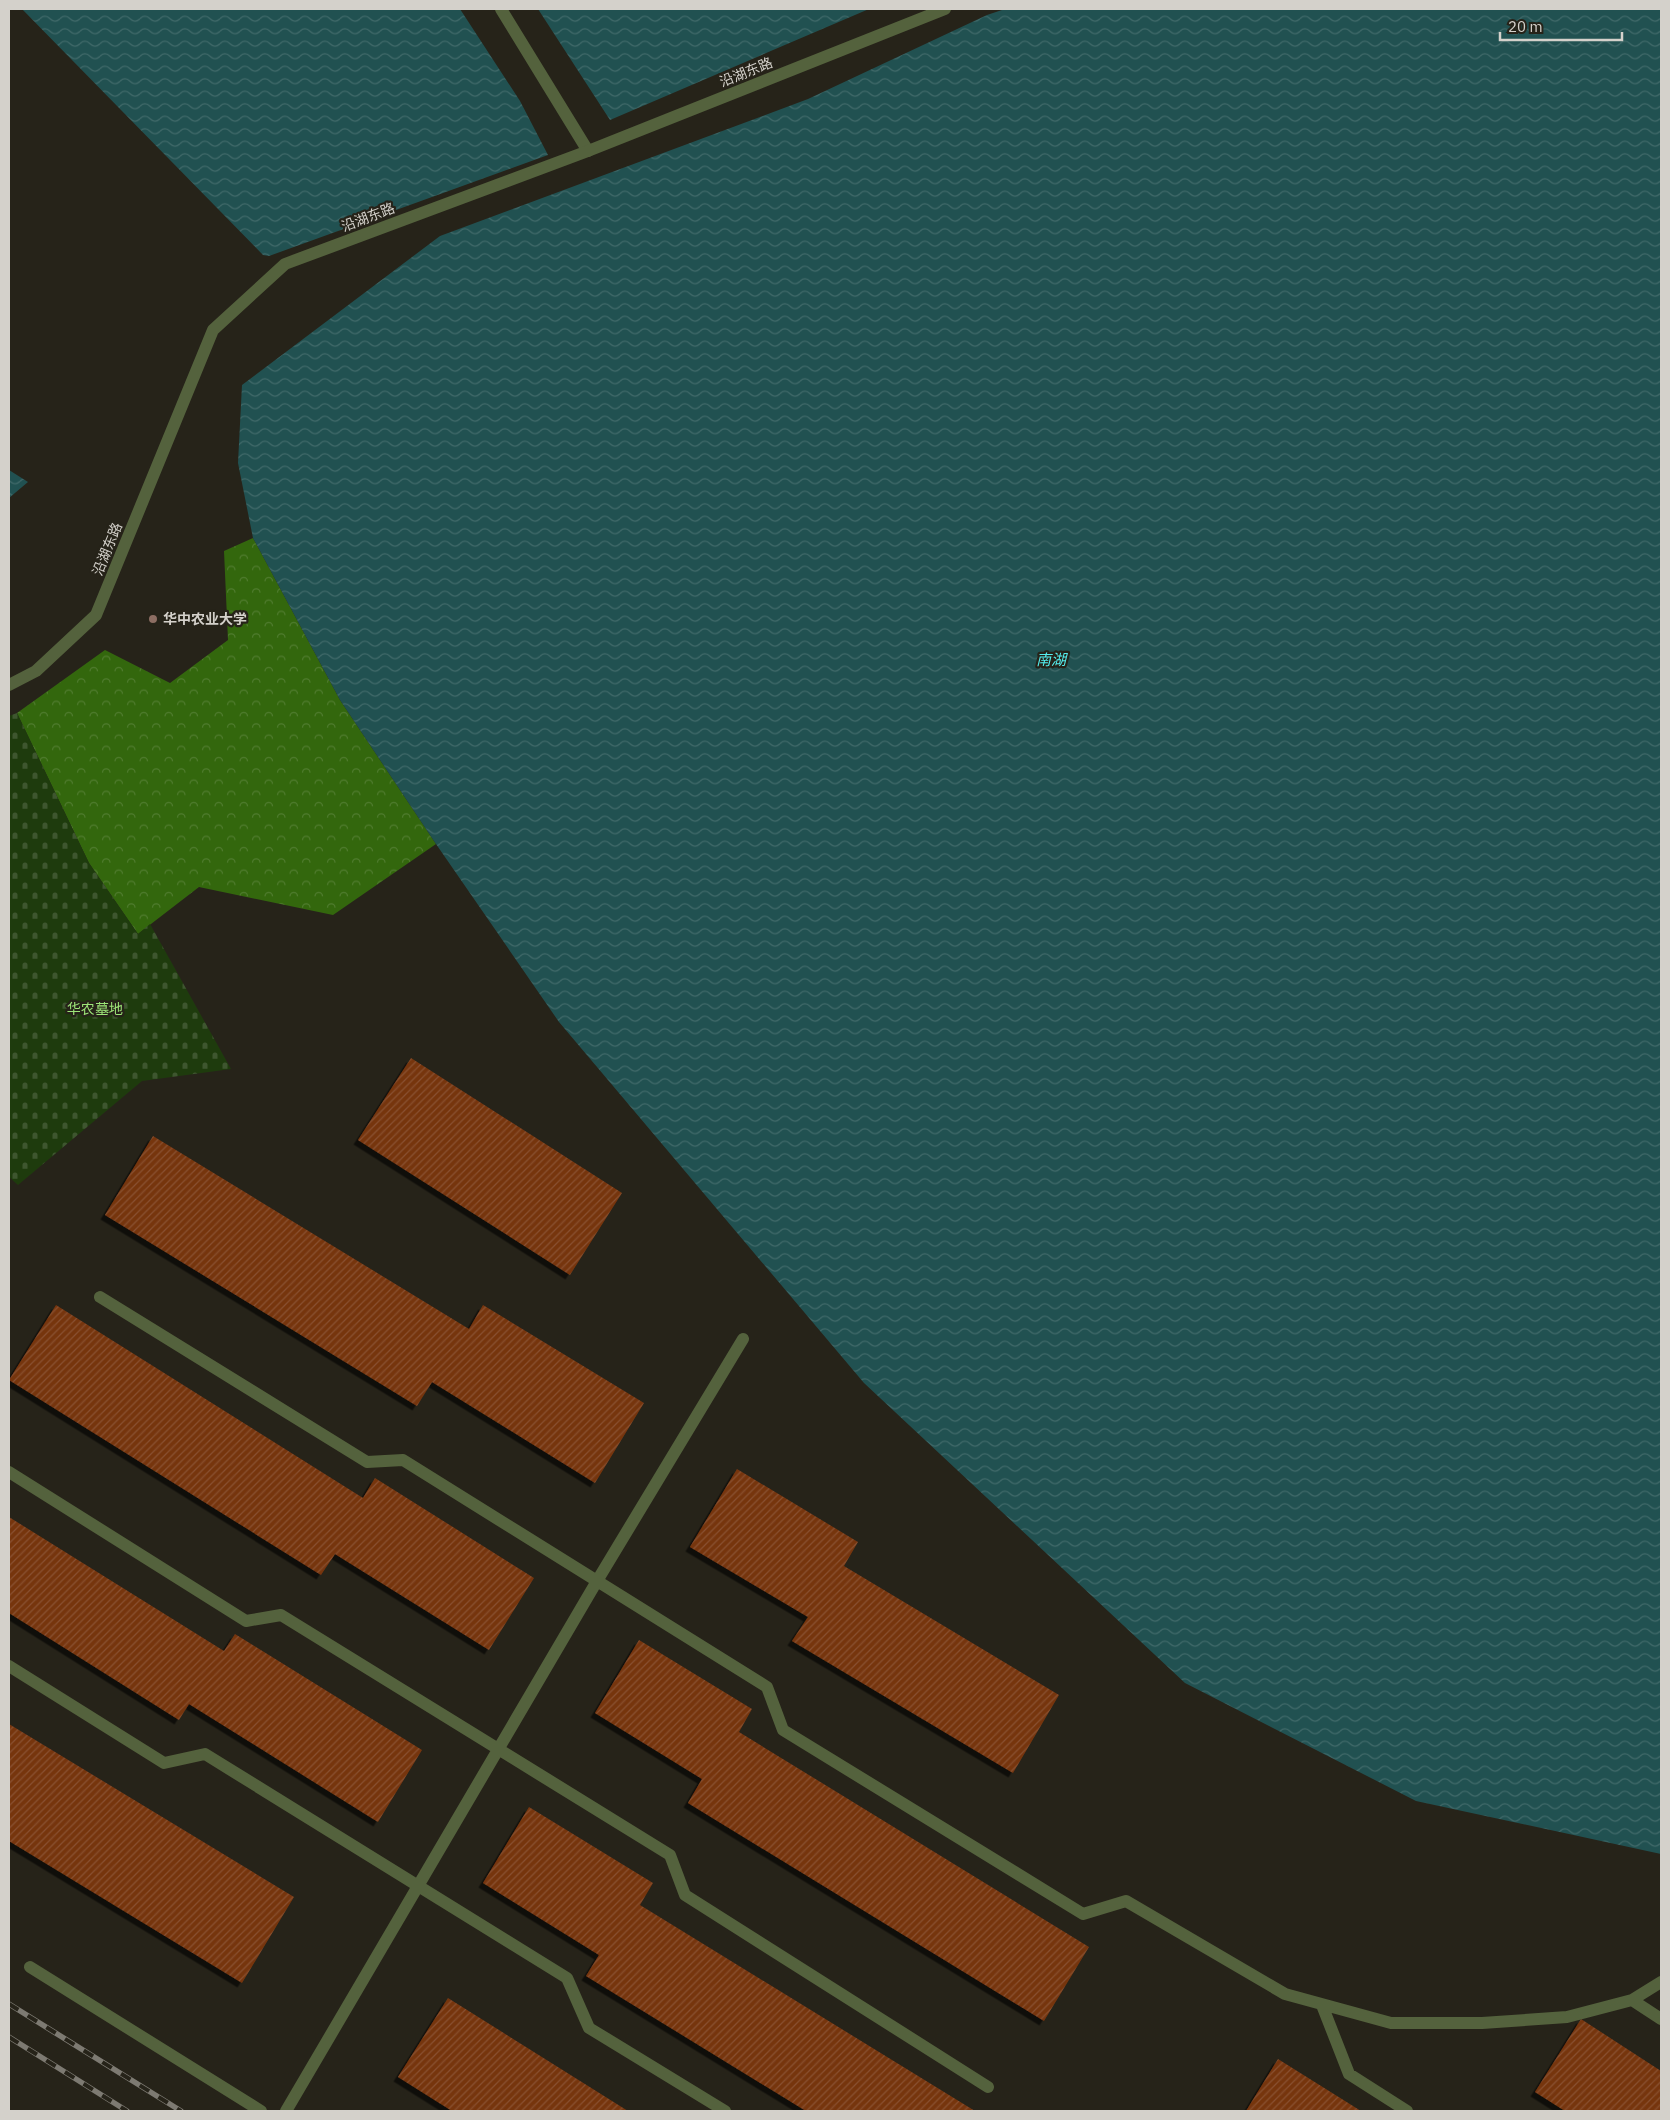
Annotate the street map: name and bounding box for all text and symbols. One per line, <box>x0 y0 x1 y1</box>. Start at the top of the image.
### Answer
scale bar <box>1500 10 1622 42</box>
text: 20 m <box>1508 17 1543 36</box>
street label: 沿湖东路 <box>717 53 775 91</box>
street label: 沿湖东路 <box>339 199 397 235</box>
street label: 沿湖东路 <box>88 520 126 578</box>
place label: 华中农业大学 <box>163 610 247 628</box>
marker: 华中农业大学 <box>147 613 159 625</box>
water label: 南湖 <box>1036 650 1068 669</box>
park label: 华农墓地 <box>67 1000 123 1018</box>

